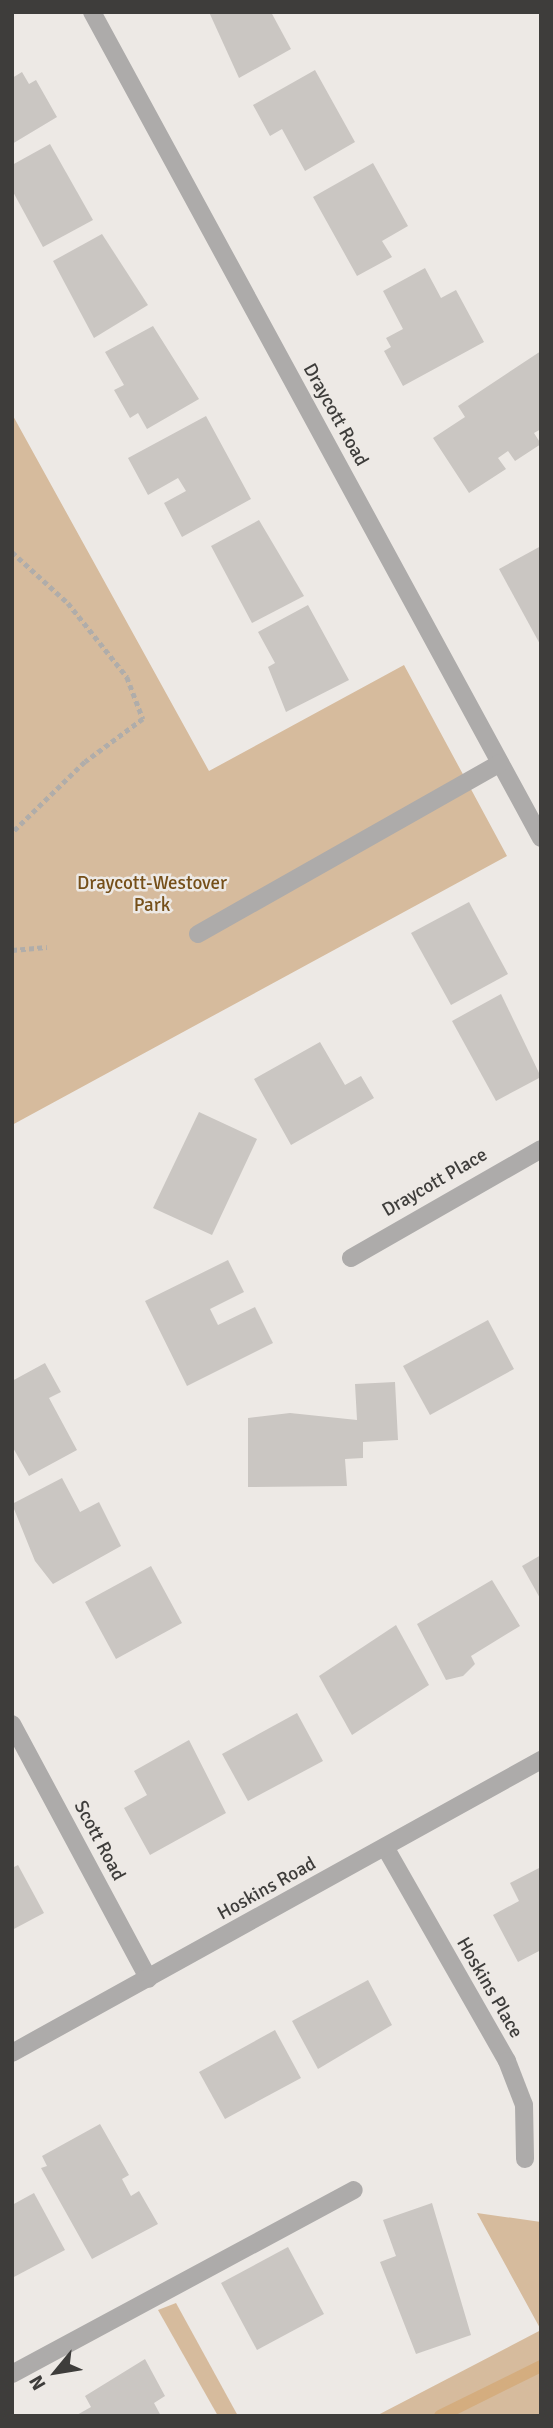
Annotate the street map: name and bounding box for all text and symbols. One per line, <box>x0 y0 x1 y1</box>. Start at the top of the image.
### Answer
street label: Draycott Road <box>297 360 373 470</box>
park label: Draycott-Westover Park <box>77 873 227 917</box>
street label: Draycott Place <box>378 1144 492 1222</box>
street label: Scott Road <box>68 1797 130 1885</box>
street label: Hoskins Road <box>214 1853 320 1925</box>
street label: Hoskins Place <box>451 1933 527 2043</box>
north arrow <box>21 2337 91 2407</box>
text: N <box>24 2371 52 2394</box>

